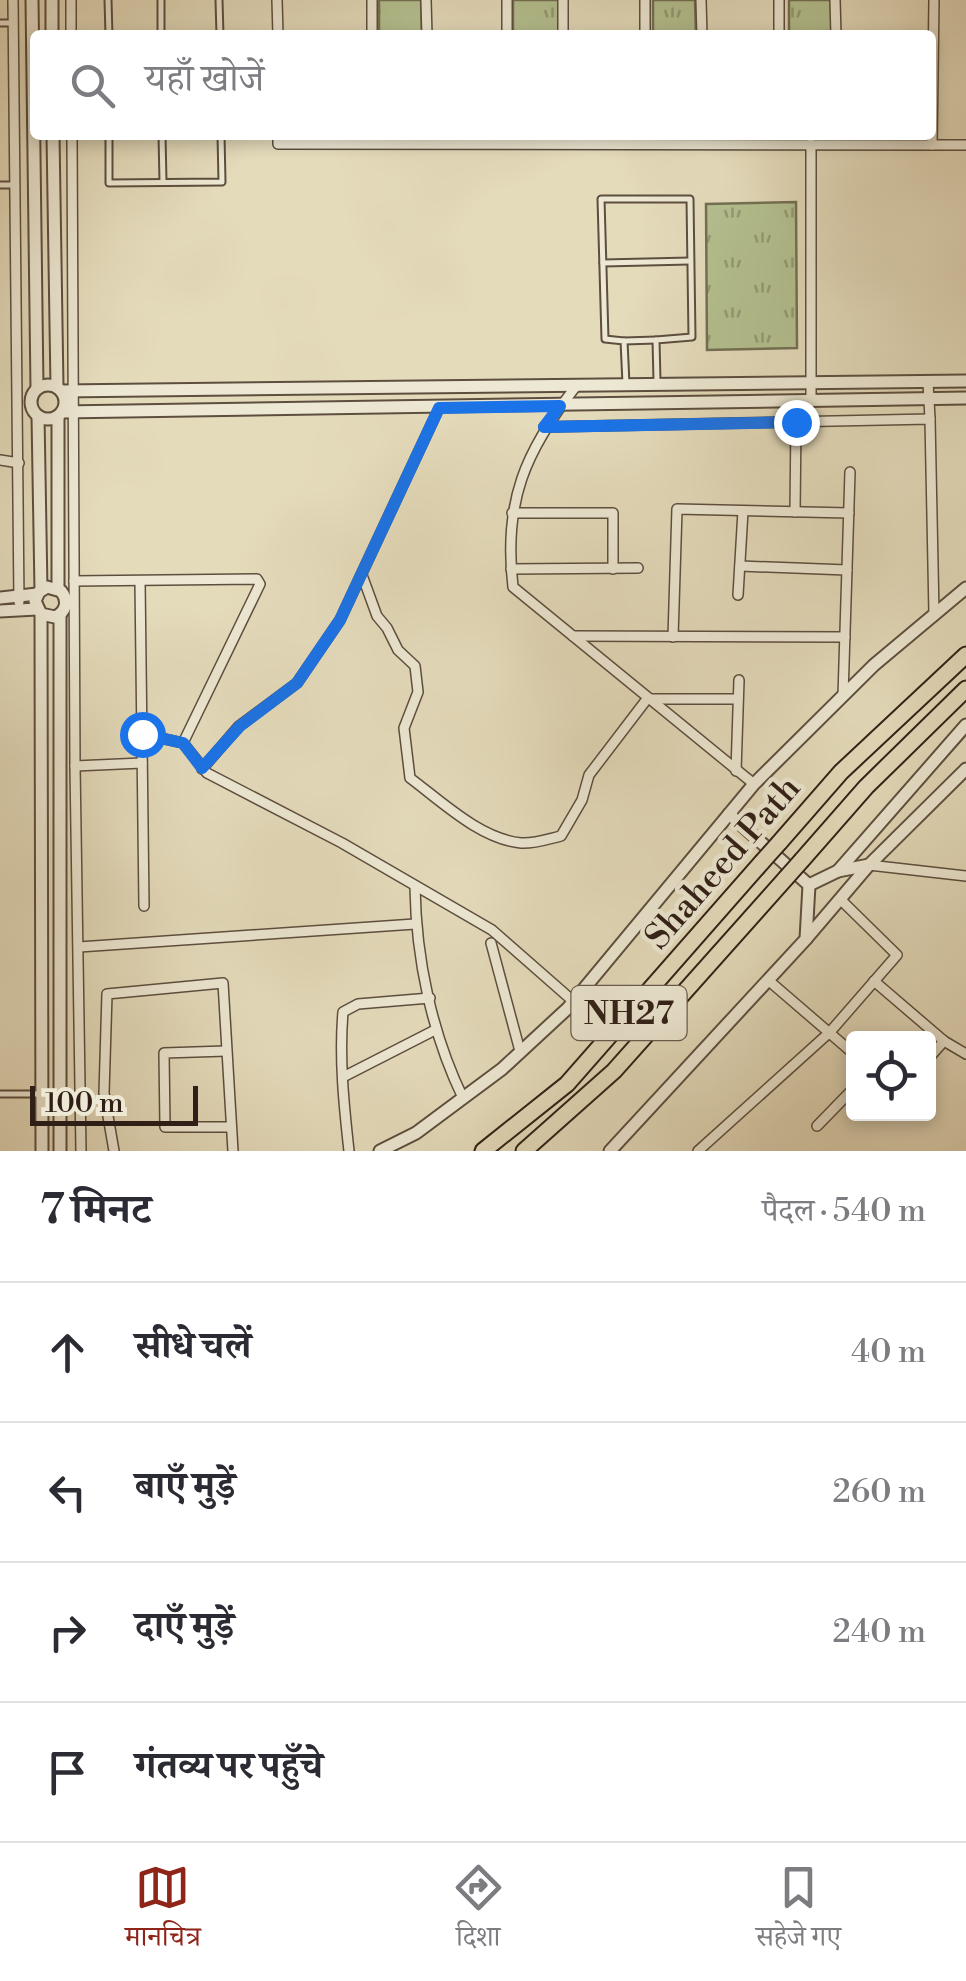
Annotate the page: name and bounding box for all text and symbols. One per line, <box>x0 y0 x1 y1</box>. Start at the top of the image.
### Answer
search box <box>30 30 936 140</box>
text: यहाँ खोजें <box>145 56 264 103</box>
icon: search <box>65 58 120 113</box>
route end <box>774 400 820 446</box>
route start <box>120 712 166 758</box>
street label: Shaheed Path <box>636 767 810 958</box>
road number: NH27 <box>572 986 686 1040</box>
map controls <box>846 1031 936 1121</box>
button: locate <box>846 1031 936 1121</box>
scale bar <box>30 1081 198 1126</box>
text: 100 m <box>45 1086 124 1121</box>
text: 7 मिनट <box>40 1184 151 1237</box>
text: पैदल · 540 m <box>762 1191 926 1231</box>
text: सीधे चलें <box>135 1323 251 1370</box>
icon: ahead <box>40 1325 95 1380</box>
text: 40 m <box>851 1332 926 1372</box>
text: बाएँ मुड़ें <box>135 1463 235 1510</box>
icon: left <box>40 1465 95 1520</box>
text: 260 m <box>833 1472 926 1512</box>
text: दाएँ मुड़ें <box>135 1603 234 1650</box>
icon: right <box>40 1605 95 1660</box>
text: 240 m <box>833 1612 926 1652</box>
text: गंतव्य पर पहुँचे <box>135 1743 323 1790</box>
icon: arrive <box>40 1745 95 1800</box>
tab: मानचित्र <box>125 1860 201 1964</box>
tab: दिशा <box>451 1860 506 1964</box>
tab: सहेजे गए <box>756 1860 841 1964</box>

